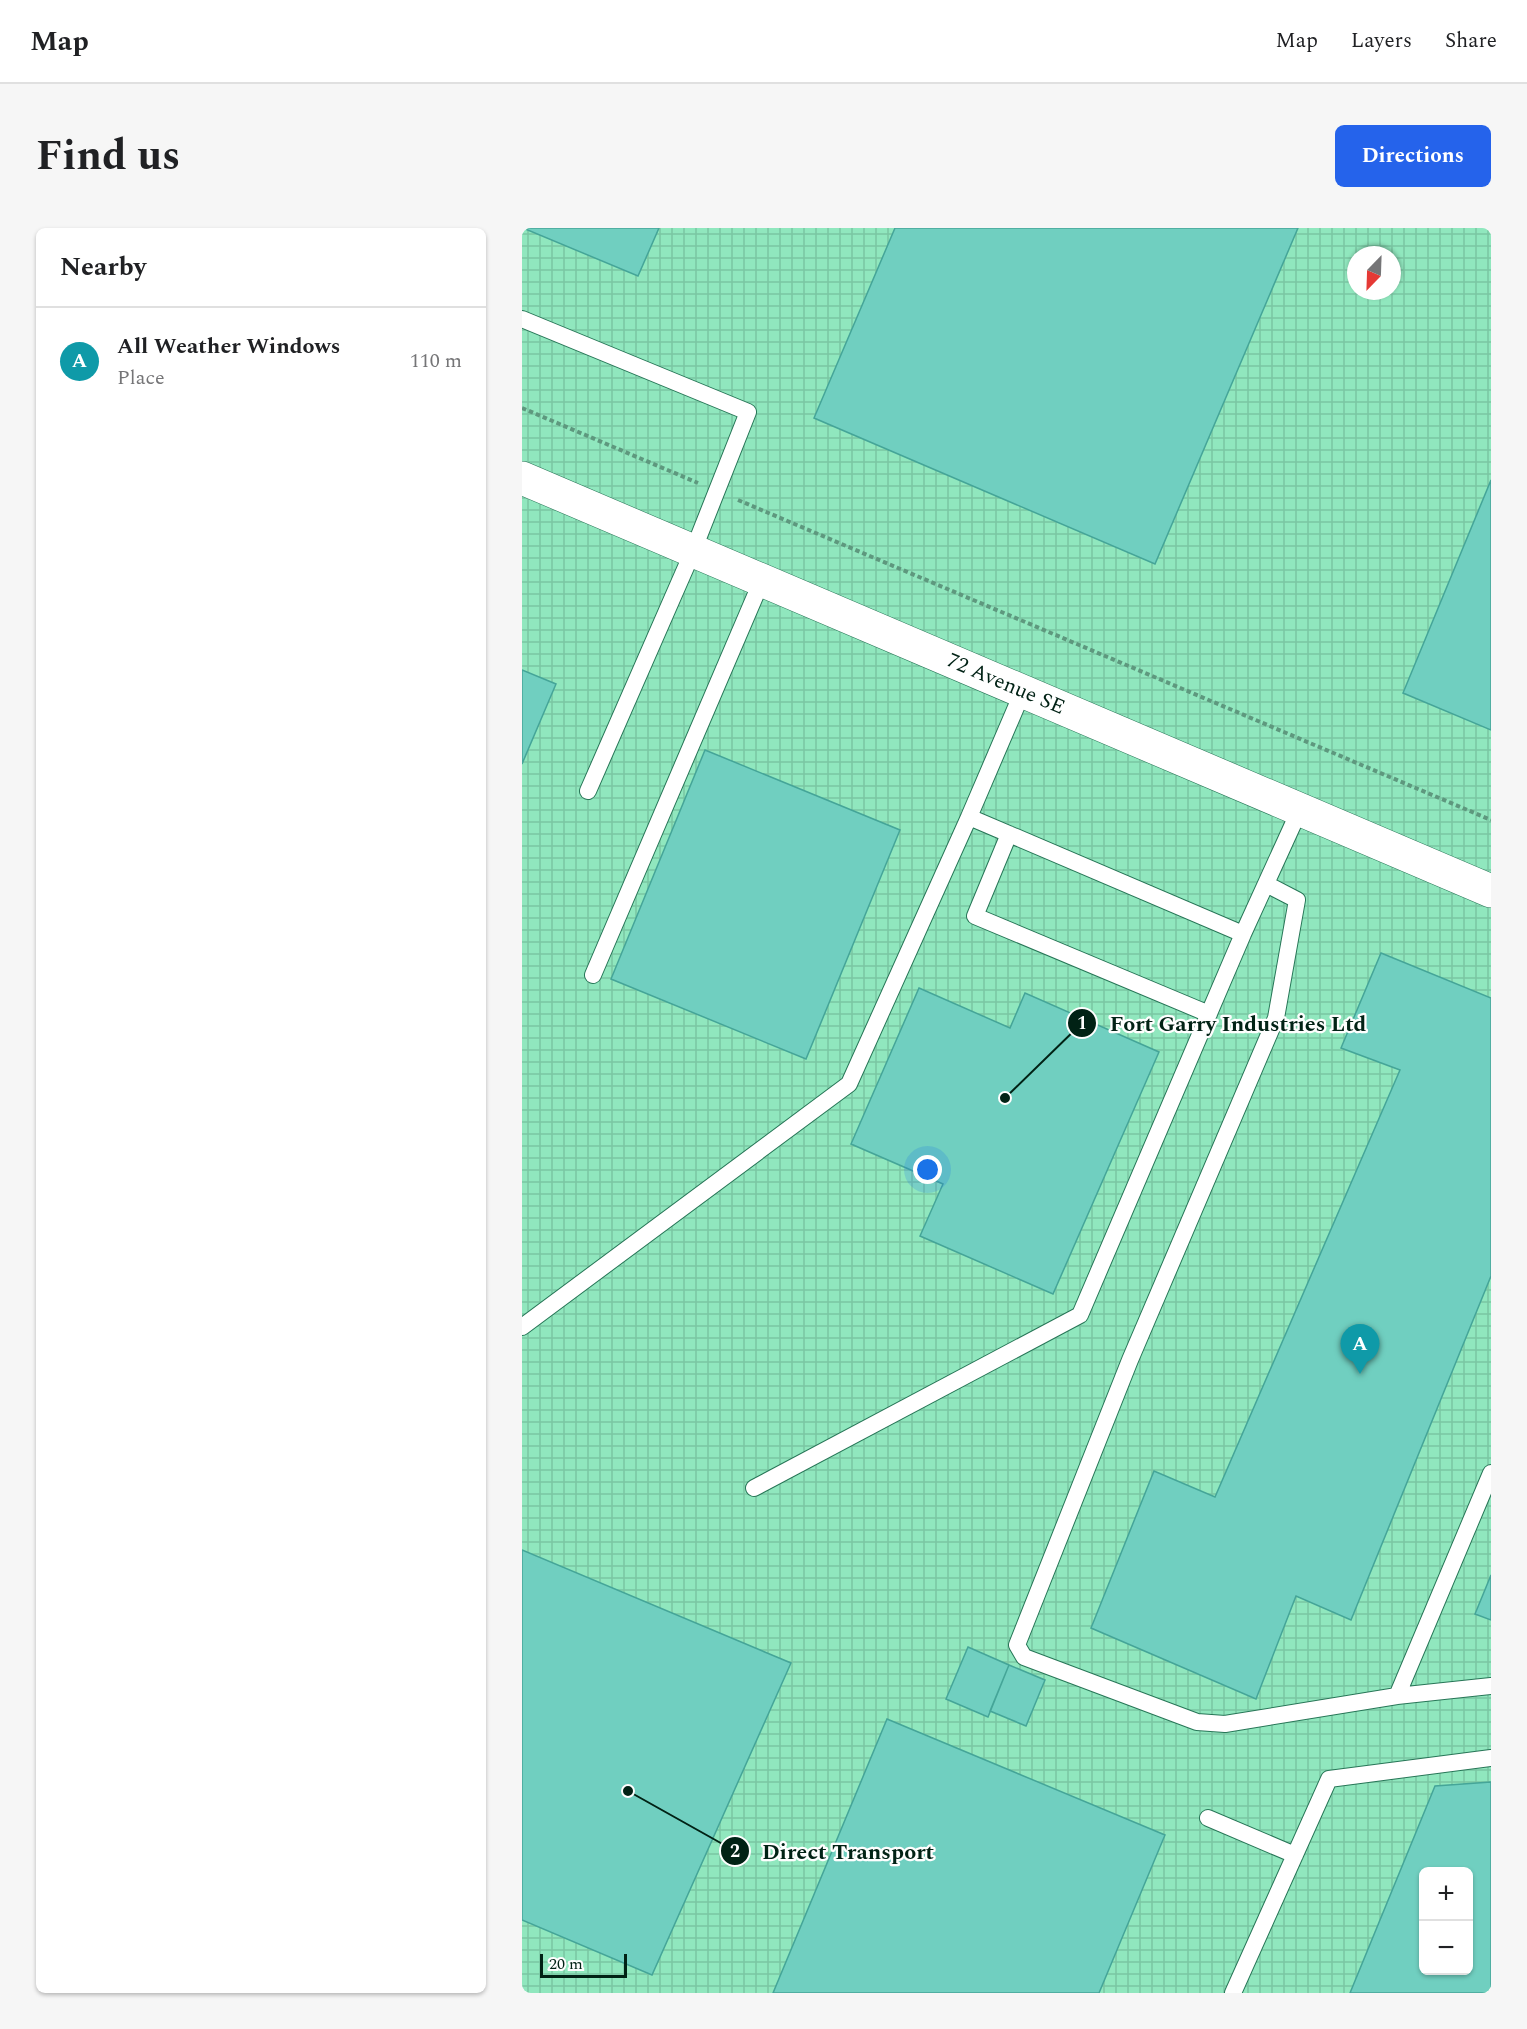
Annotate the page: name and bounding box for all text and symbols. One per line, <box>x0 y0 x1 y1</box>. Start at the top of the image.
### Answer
text: Map <box>30 20 89 63</box>
text: Map <box>1276 25 1318 57</box>
text: Layers <box>1351 25 1412 57</box>
text: Share <box>1445 25 1497 57</box>
text: Find us <box>36 125 180 188</box>
button: Directions <box>1335 125 1491 187</box>
north arrow <box>1347 246 1401 300</box>
text: Nearby <box>60 247 146 287</box>
text: All Weather Windows <box>117 330 340 363</box>
text: A <box>72 346 87 376</box>
text: 110 m <box>410 346 462 376</box>
text: Place <box>117 363 165 393</box>
street label: 72 Avenue SE <box>942 645 1070 724</box>
callout: Fort Garry Industries Ltd <box>1067 1003 1378 1043</box>
text: Fort Garry Industries Ltd <box>1110 1008 1366 1041</box>
text: 1 <box>1077 1010 1087 1037</box>
your location <box>913 1155 942 1184</box>
pin: A <box>1340 1324 1380 1374</box>
callout: Direct Transport <box>720 1831 946 1871</box>
text: Direct Transport <box>762 1836 934 1869</box>
text: 2 <box>730 1838 740 1865</box>
map controls <box>1419 1867 1473 1975</box>
button: + <box>1419 1867 1473 1921</box>
button: − <box>1419 1921 1473 1975</box>
scale bar <box>540 1951 627 1978</box>
text: 20 m <box>549 1952 583 1976</box>

